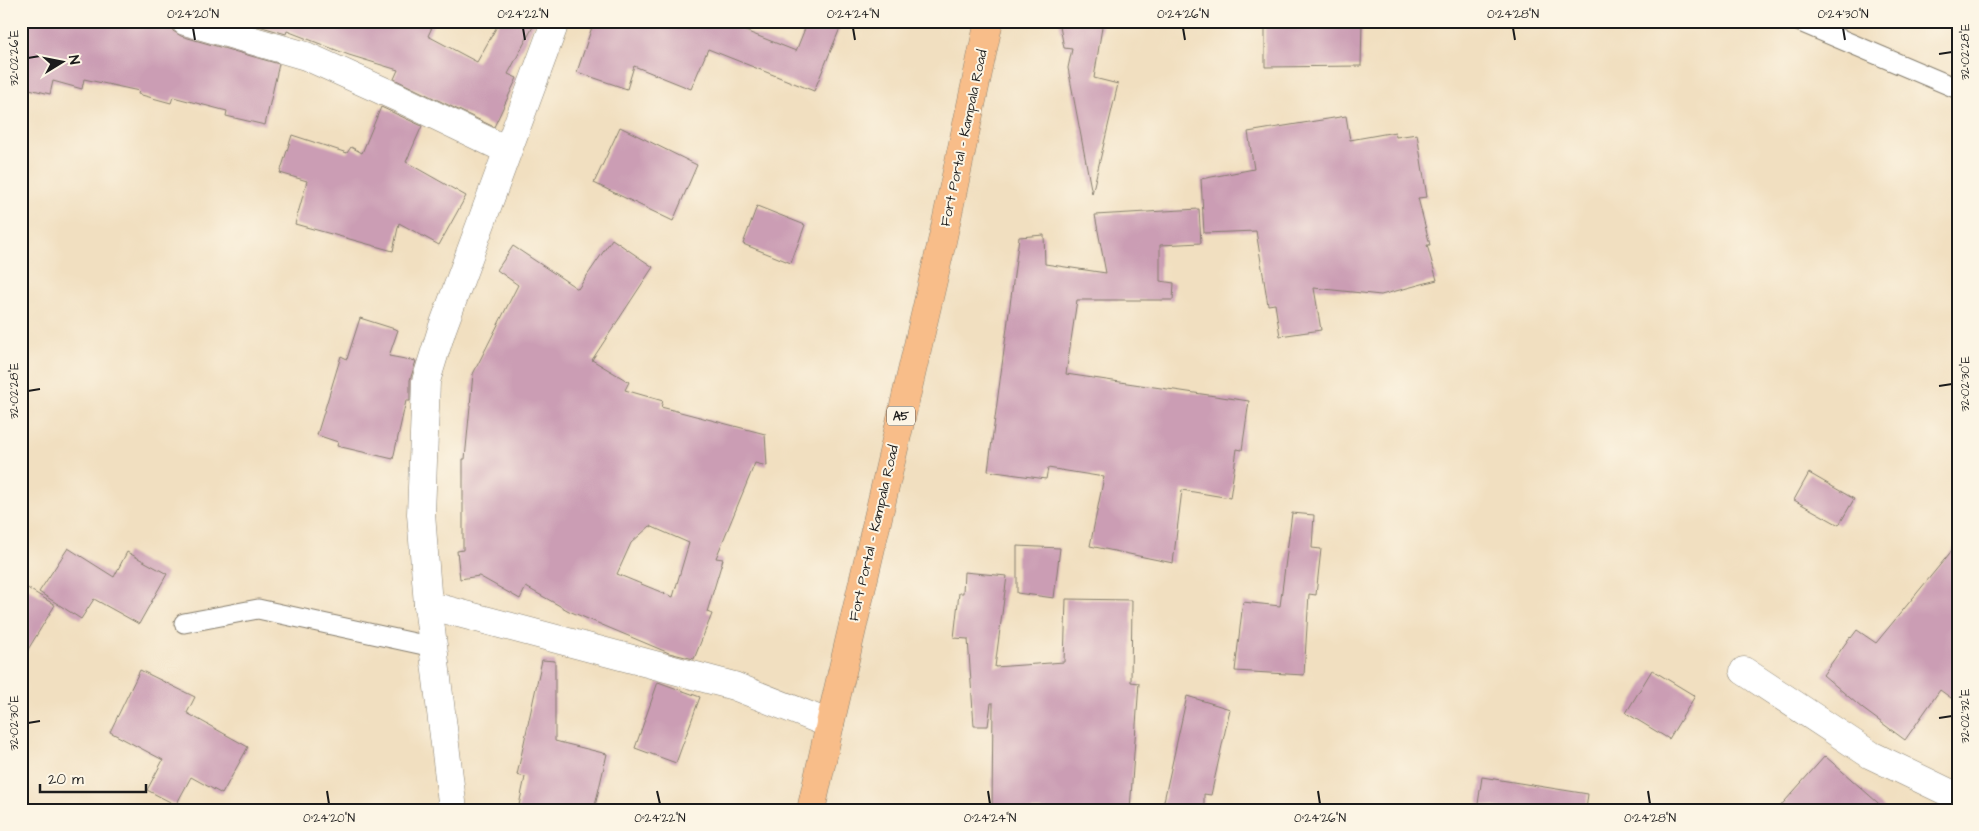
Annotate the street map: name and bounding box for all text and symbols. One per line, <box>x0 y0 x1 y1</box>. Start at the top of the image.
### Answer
text: 0°24'20"N <box>167 6 219 23</box>
text: 0°24'22"N <box>497 6 549 23</box>
text: 0°24'24"N <box>827 6 880 23</box>
text: 0°24'26"N <box>1157 6 1209 23</box>
text: 0°24'28"N <box>1487 6 1540 23</box>
text: 0°24'30"N <box>1817 6 1869 23</box>
text: 32°02'28"E <box>1957 24 1974 80</box>
text: 32°02'26"E <box>6 30 23 86</box>
north arrow <box>38 38 88 88</box>
street label: Fort Portal - Kampala Road <box>935 48 993 228</box>
text: N <box>63 54 84 66</box>
text: 32°02'30"E <box>1957 356 1974 412</box>
text: 32°02'28"E <box>6 363 23 419</box>
road number: A5 <box>887 406 915 426</box>
street label: Fort Portal - Kampala Road <box>844 443 904 623</box>
text: 32°02'32"E <box>1957 689 1974 743</box>
text: 32°02'30"E <box>6 695 23 751</box>
scale bar <box>40 761 146 793</box>
text: 20 m <box>48 769 84 790</box>
text: 0°24'20"N <box>303 810 355 827</box>
text: 0°24'22"N <box>634 810 686 827</box>
text: 0°24'24"N <box>964 810 1017 827</box>
text: 0°24'26"N <box>1294 810 1346 827</box>
text: 0°24'28"N <box>1624 810 1677 827</box>

